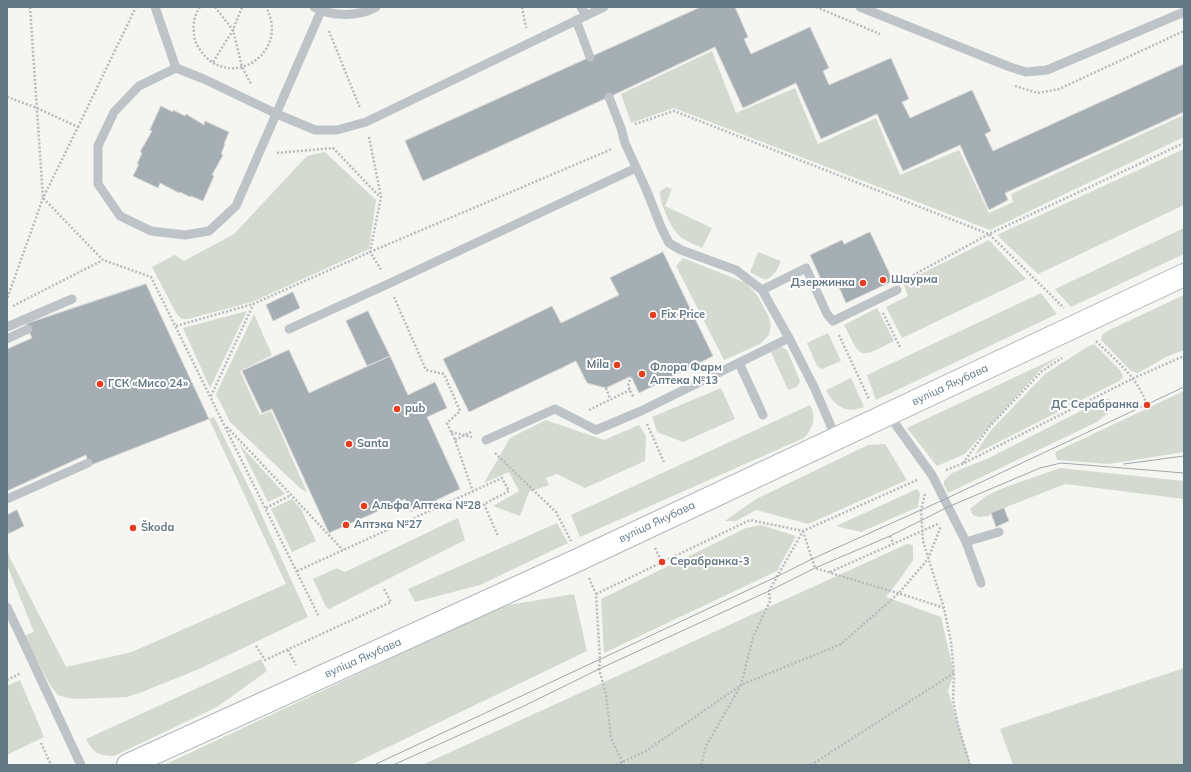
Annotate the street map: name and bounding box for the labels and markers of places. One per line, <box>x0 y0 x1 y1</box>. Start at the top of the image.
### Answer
place label: Шаурма <box>891 273 938 287</box>
marker: Шаурма <box>878 275 888 285</box>
place label: Дзержинка <box>791 276 855 290</box>
marker: Дзержинка <box>858 278 868 288</box>
place label: Fix Price <box>661 308 705 322</box>
marker: Fix Price <box>648 310 658 320</box>
place label: Mila <box>587 358 609 372</box>
marker: Mila <box>612 360 622 370</box>
place label: Флора Фарм Аптека №13 <box>650 361 722 387</box>
marker: Флора Фарм Аптека №13 <box>637 369 647 379</box>
place label: ГСК «Мисо 24» <box>108 377 188 391</box>
marker: ГСК «Мисо 24» <box>95 379 105 389</box>
place label: ДС Серабранка <box>1051 398 1139 412</box>
marker: ДС Серабранка <box>1142 400 1152 410</box>
place label: pub <box>405 402 425 416</box>
marker: pub <box>392 404 402 414</box>
place label: Santa <box>357 437 389 451</box>
marker: Santa <box>344 439 354 449</box>
place label: Альфа Аптека №28 <box>372 499 481 513</box>
marker: Альфа Аптека №28 <box>359 501 369 511</box>
place label: Аптэка №27 <box>354 518 422 532</box>
marker: Аптэка №27 <box>341 520 351 530</box>
place label: Škoda <box>141 521 174 535</box>
marker: Škoda <box>128 523 138 533</box>
place label: Серабранка-3 <box>670 555 750 569</box>
marker: Серабранка-3 <box>657 557 667 567</box>

